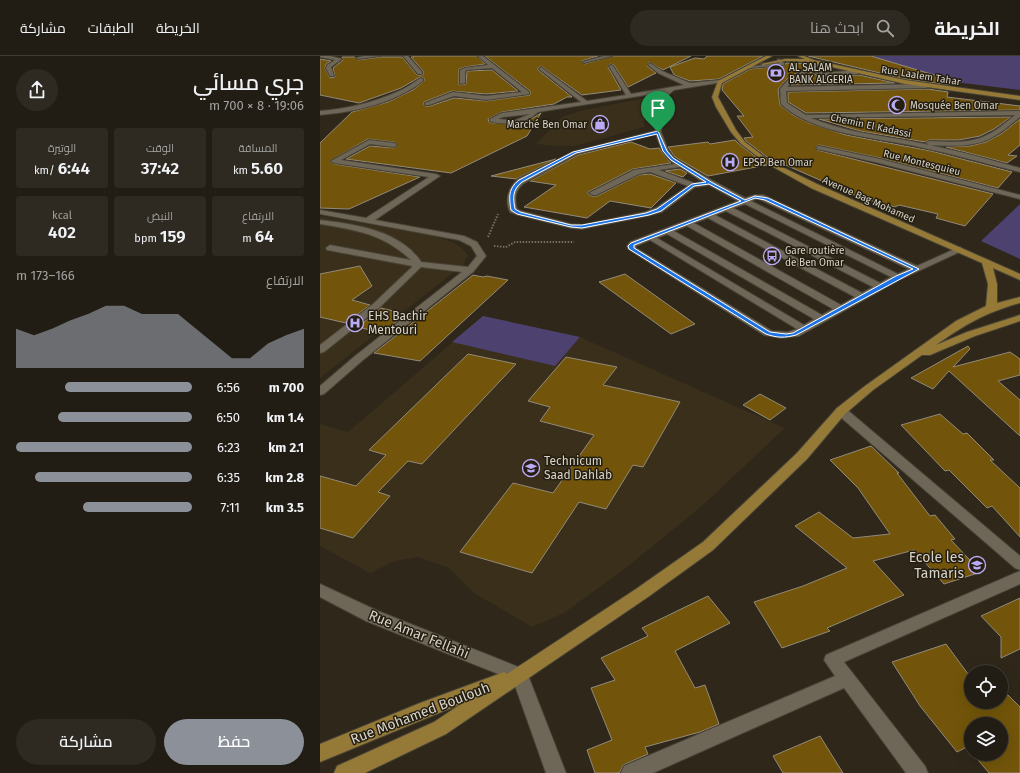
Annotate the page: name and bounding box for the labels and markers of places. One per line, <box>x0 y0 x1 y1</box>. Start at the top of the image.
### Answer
place label: AL SALAM BANK ALGERIA <box>789 62 853 86</box>
bank icon: AL SALAM BANK ALGERIA <box>766 63 786 83</box>
pin <box>641 91 675 132</box>
mosque icon: Mosquée Ben Omar <box>887 95 907 115</box>
place label: Mosquée Ben Omar <box>910 100 999 112</box>
shop icon: Marché Ben Omar <box>590 114 610 134</box>
place label: Marché Ben Omar <box>507 119 587 131</box>
hospital icon: EPSP Ben Omar <box>720 152 740 172</box>
place label: EPSP Ben Omar <box>743 157 813 169</box>
place label: Gare routière de Ben Omar <box>785 245 845 269</box>
bus stop icon: Gare routière de Ben Omar <box>762 246 782 266</box>
place label: EHS Bachir Mentouri <box>368 309 427 337</box>
hospital icon: EHS Bachir Mentouri <box>345 313 365 333</box>
place label: Technicum Saad Dahlab <box>544 454 612 482</box>
school or university icon: Technicum Saad Dahlab <box>521 458 541 478</box>
place label: Ecole les Tamaris <box>909 549 964 582</box>
school or university icon: Ecole les Tamaris <box>967 555 987 575</box>

